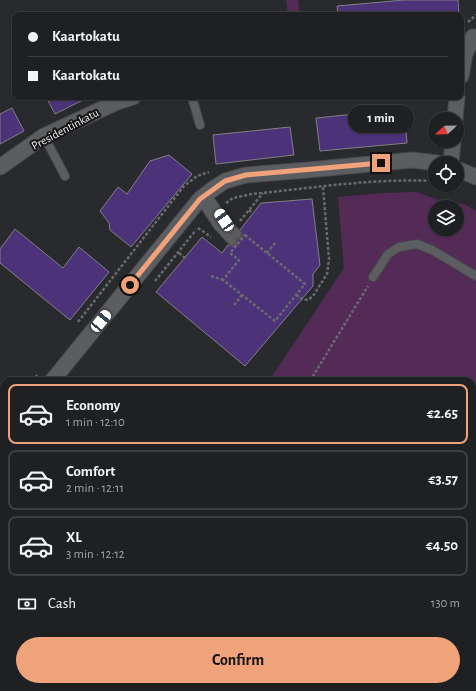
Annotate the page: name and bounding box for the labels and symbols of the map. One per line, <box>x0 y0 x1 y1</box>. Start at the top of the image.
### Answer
callout: 1 min <box>348 105 414 133</box>
street label: Presidentinkatu <box>29 106 101 152</box>
north arrow <box>428 112 464 148</box>
route end <box>372 154 390 172</box>
car <box>212 207 236 233</box>
route start <box>121 276 139 294</box>
car <box>89 308 113 334</box>

